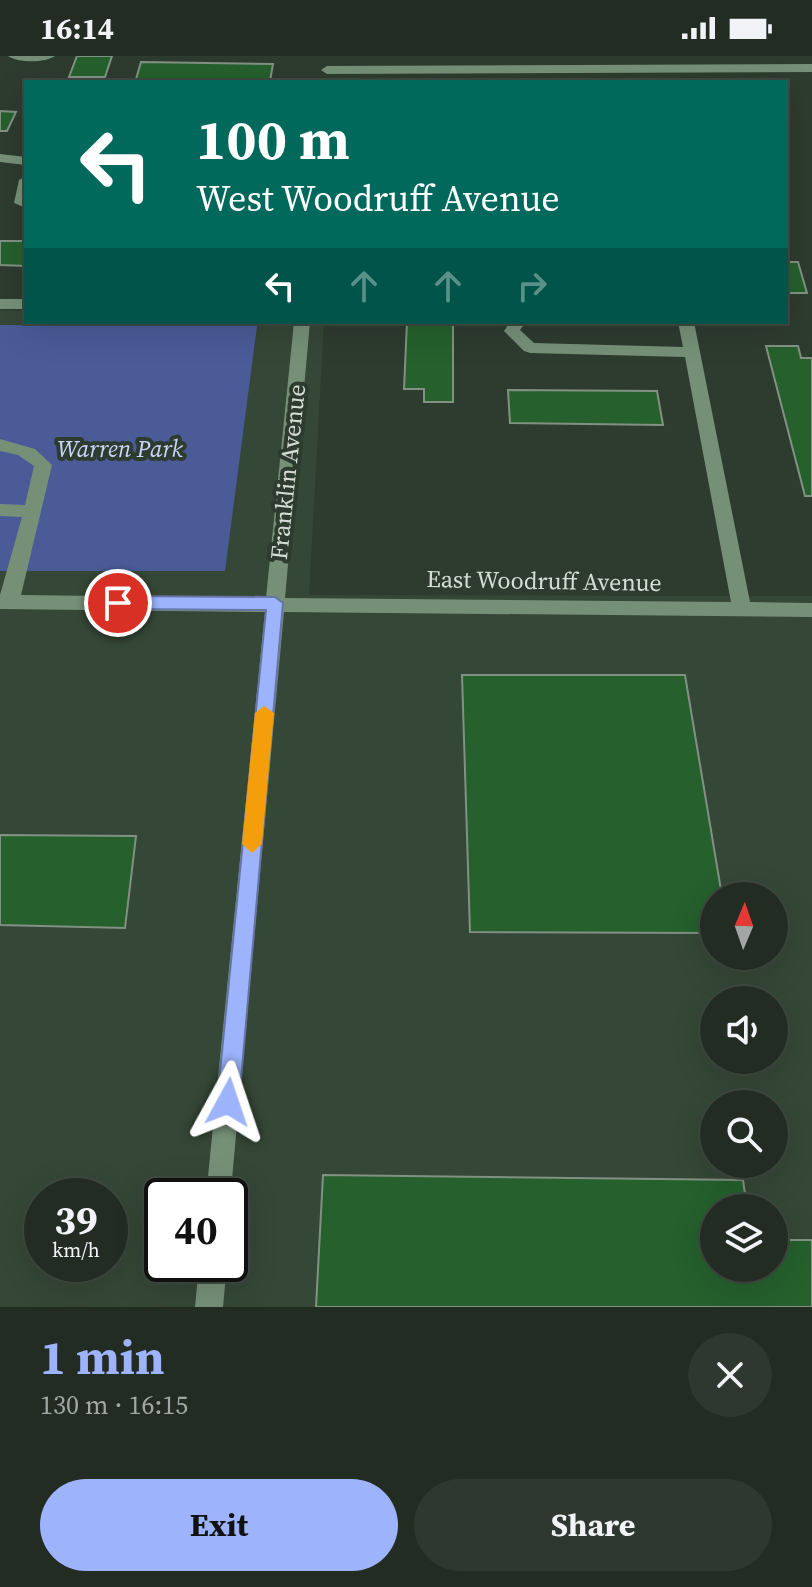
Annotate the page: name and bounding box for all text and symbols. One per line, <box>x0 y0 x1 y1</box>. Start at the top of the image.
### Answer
text: 16:14 <box>40 8 114 49</box>
text: 100 m <box>196 101 350 178</box>
icon: left <box>64 112 168 216</box>
text: West Woodruff Avenue <box>196 174 560 223</box>
icon: left <box>258 264 302 308</box>
icon: ahead <box>342 264 386 308</box>
icon: ahead <box>426 264 470 308</box>
icon: right <box>510 264 554 308</box>
street label: Franklin Avenue <box>262 383 313 561</box>
park label: Warren Park <box>57 432 184 465</box>
street label: East Woodruff Avenue <box>426 562 662 599</box>
pin <box>84 569 152 637</box>
icon: arrive <box>96 581 140 625</box>
north arrow <box>700 882 788 970</box>
map controls <box>700 882 788 1282</box>
button: sound <box>700 986 788 1074</box>
position arrow <box>186 1060 270 1144</box>
button: search <box>700 1090 788 1178</box>
speed limit sign: 40 <box>144 1178 248 1282</box>
text: 39 <box>54 1193 98 1247</box>
button: layers <box>700 1194 788 1282</box>
text: km/h <box>52 1236 100 1264</box>
text: 1 min <box>40 1324 165 1390</box>
button: close <box>688 1333 772 1417</box>
text: 130 m · 16:15 <box>40 1387 188 1423</box>
button: Exit <box>40 1479 398 1571</box>
button: Share <box>414 1479 772 1571</box>

